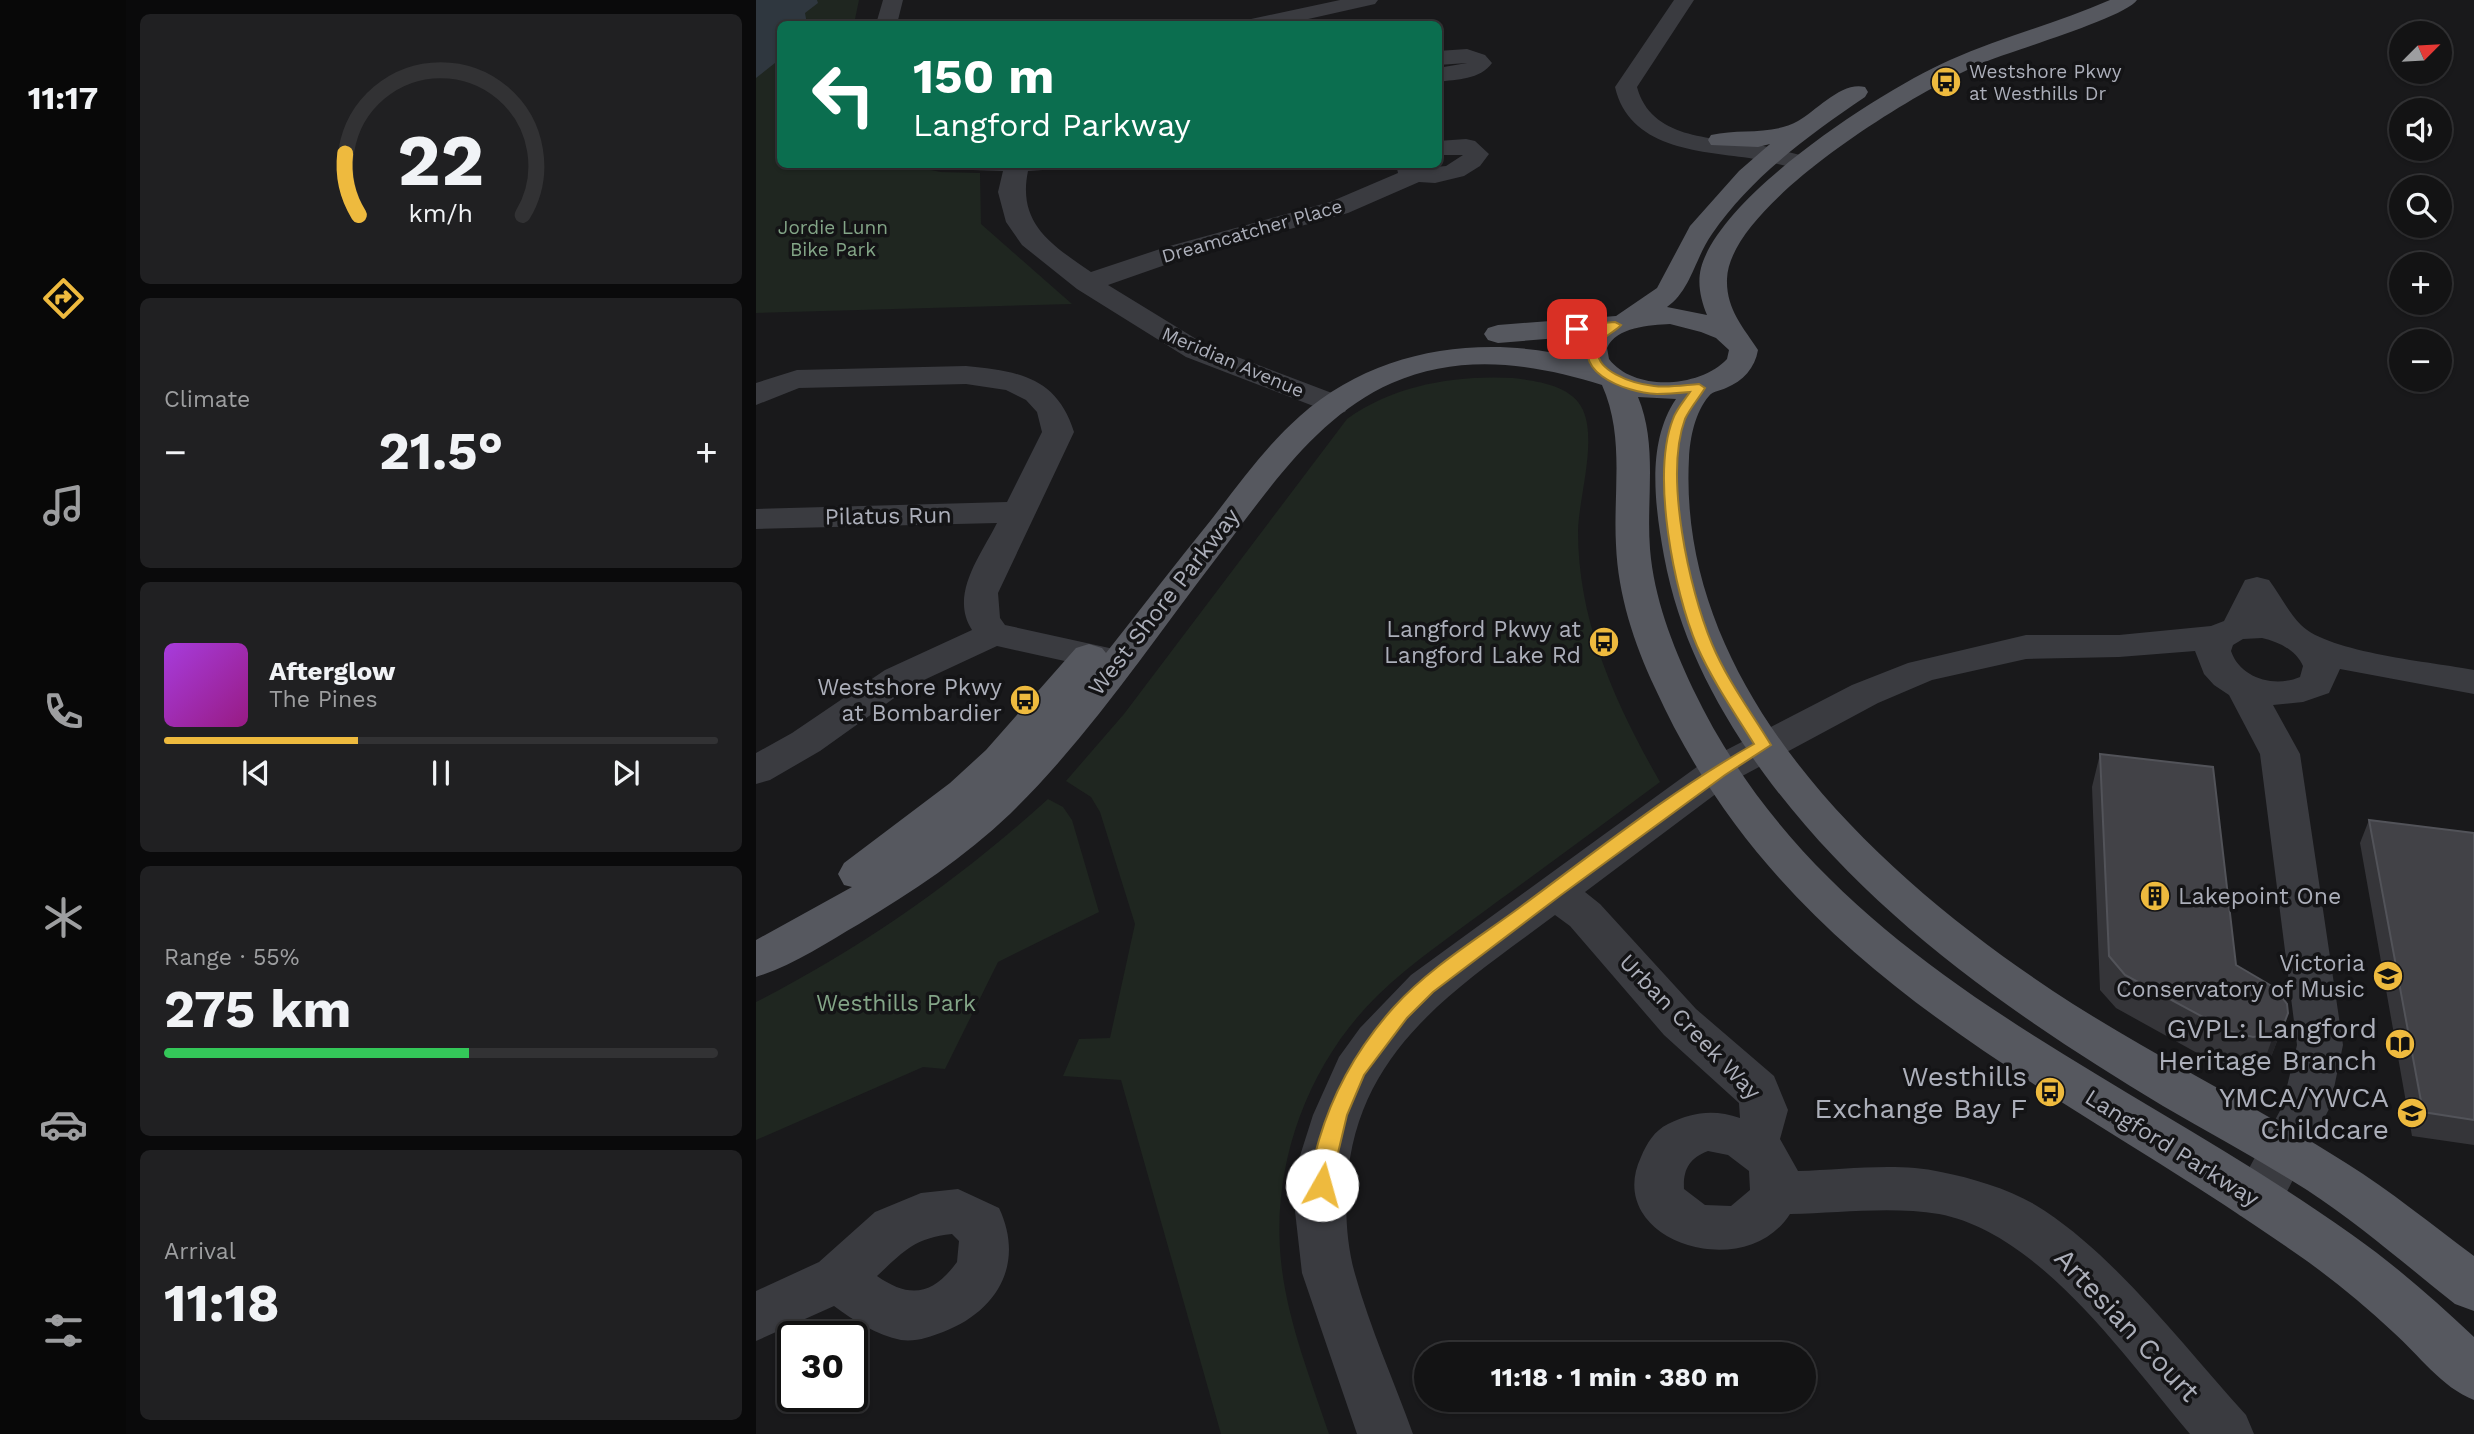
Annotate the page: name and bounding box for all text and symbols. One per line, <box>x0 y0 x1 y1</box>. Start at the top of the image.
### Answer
north arrow <box>2389 21 2452 84</box>
map controls <box>2389 21 2452 392</box>
text: 150 m <box>913 47 1054 105</box>
icon: left <box>798 49 889 140</box>
place label: Westshore Pkwy at Westhills Dr <box>1969 60 2122 105</box>
bus stop icon: Westshore Pkwy at Westhills Dr <box>1929 65 1963 99</box>
text: 11:17 <box>28 79 98 117</box>
button: sound <box>2389 98 2452 161</box>
text: Langford Parkway <box>913 106 1191 144</box>
text: 22 <box>398 117 484 203</box>
button: search <box>2389 175 2452 238</box>
street label: Dreamcatcher Place <box>1159 194 1345 268</box>
text: km/h <box>409 199 473 228</box>
park label: Jordie Lunn Bike Park <box>778 216 888 261</box>
button: + <box>2389 252 2452 315</box>
icon: directions <box>39 274 88 323</box>
pin <box>1547 299 1607 359</box>
icon: arrive <box>1558 310 1596 348</box>
street label: Meridian Avenue <box>1158 322 1308 402</box>
button: − <box>2389 329 2452 392</box>
text: Climate <box>164 386 250 413</box>
text: 21.5° <box>379 421 503 482</box>
text: − <box>164 430 187 474</box>
text: + <box>695 430 718 474</box>
icon: music <box>39 481 88 530</box>
street label: Pilatus Run <box>824 501 952 531</box>
street label: West Shore Parkway <box>1083 503 1245 701</box>
place label: Langford Pkwy at Langford Lake Rd <box>1384 616 1581 669</box>
bus stop icon: Langford Pkwy at Langford Lake Rd <box>1587 625 1621 659</box>
text: Afterglow <box>269 656 395 686</box>
place label: Westshore Pkwy at Bombardier <box>817 674 1002 727</box>
bus stop icon: Westshore Pkwy at Bombardier <box>1008 683 1042 717</box>
text: The Pines <box>269 686 378 713</box>
icon: phone <box>39 687 88 736</box>
icon: previous <box>237 754 275 792</box>
icon: pause <box>422 754 460 792</box>
icon: next <box>607 754 645 792</box>
building icon: Lakepoint One <box>2138 879 2172 913</box>
place label: Lakepoint One <box>2178 883 2341 910</box>
icon: climate <box>39 893 88 942</box>
text: Range · 55% <box>164 944 299 971</box>
street label: Urban Creek Way <box>1614 949 1766 1105</box>
place label: Victoria Conservatory of Music <box>2116 950 2365 1003</box>
school or university icon: Victoria Conservatory of Music <box>2371 959 2405 993</box>
text: 275 km <box>164 979 352 1040</box>
park label: Westhills Park <box>816 990 976 1017</box>
place label: GVPL: Langford Heritage Branch <box>2158 1012 2377 1077</box>
library icon: GVPL: Langford Heritage Branch <box>2383 1027 2417 1061</box>
place label: Westhills Exchange Bay F <box>1814 1060 2027 1125</box>
bus stop icon: Westhills Exchange Bay F <box>2033 1075 2067 1109</box>
place label: YMCA/YWCA Childcare <box>2219 1081 2389 1146</box>
street label: Langford Parkway <box>2080 1084 2264 1212</box>
school or university icon: YMCA/YWCA Childcare <box>2395 1096 2429 1130</box>
icon: car <box>39 1100 88 1149</box>
position arrow <box>1285 1148 1359 1222</box>
text: Arrival <box>164 1238 236 1265</box>
street label: Artesian Court <box>2048 1242 2207 1409</box>
text: 11:18 <box>164 1273 280 1334</box>
icon: filters <box>39 1306 88 1355</box>
speed limit sign: 30 <box>777 1321 868 1412</box>
text: 11:18 · 1 min · 380 m <box>1491 1362 1739 1392</box>

